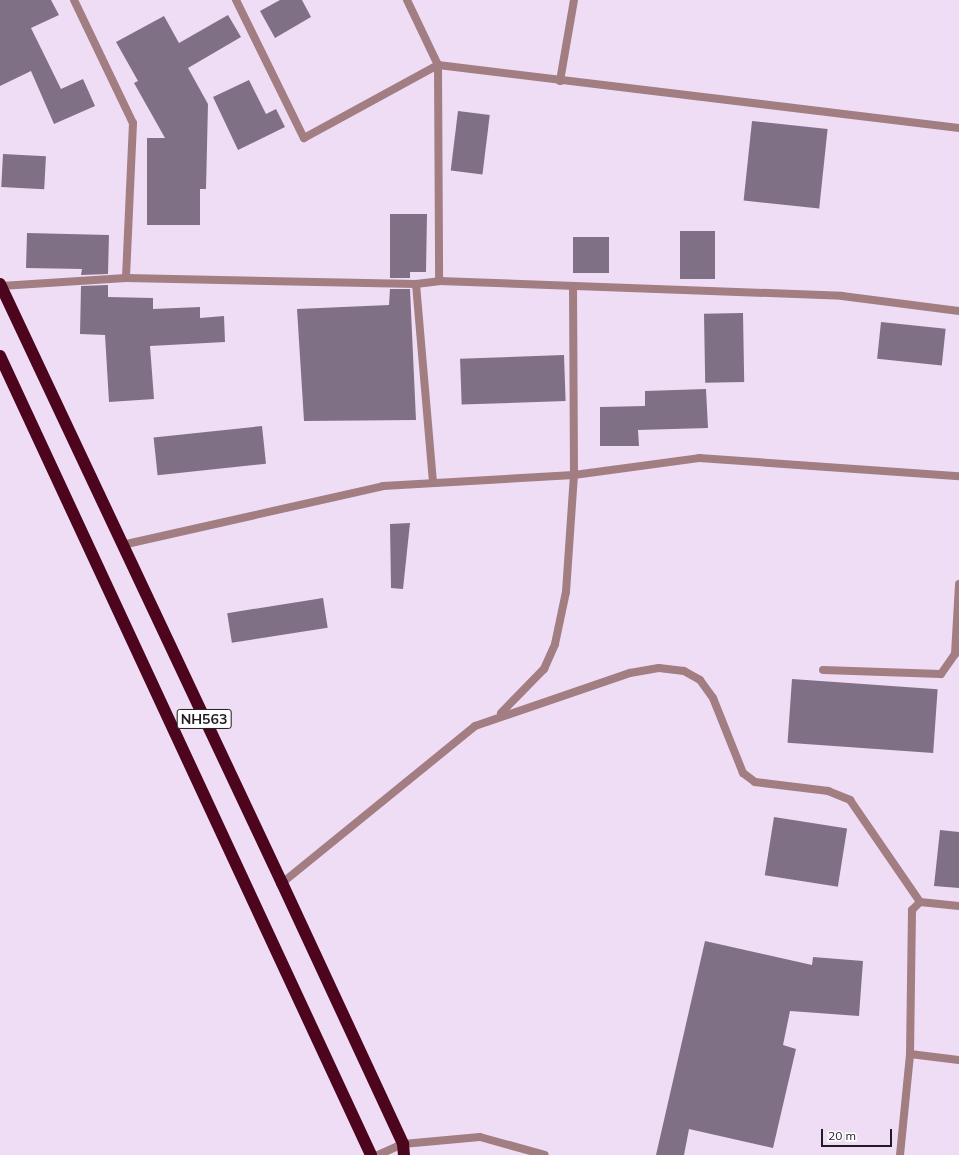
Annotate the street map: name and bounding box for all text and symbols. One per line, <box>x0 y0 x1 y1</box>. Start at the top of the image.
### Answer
road number: NH563 <box>176 707 232 731</box>
scale bar <box>823 1121 894 1147</box>
text: 20 m <box>828 1128 856 1143</box>

